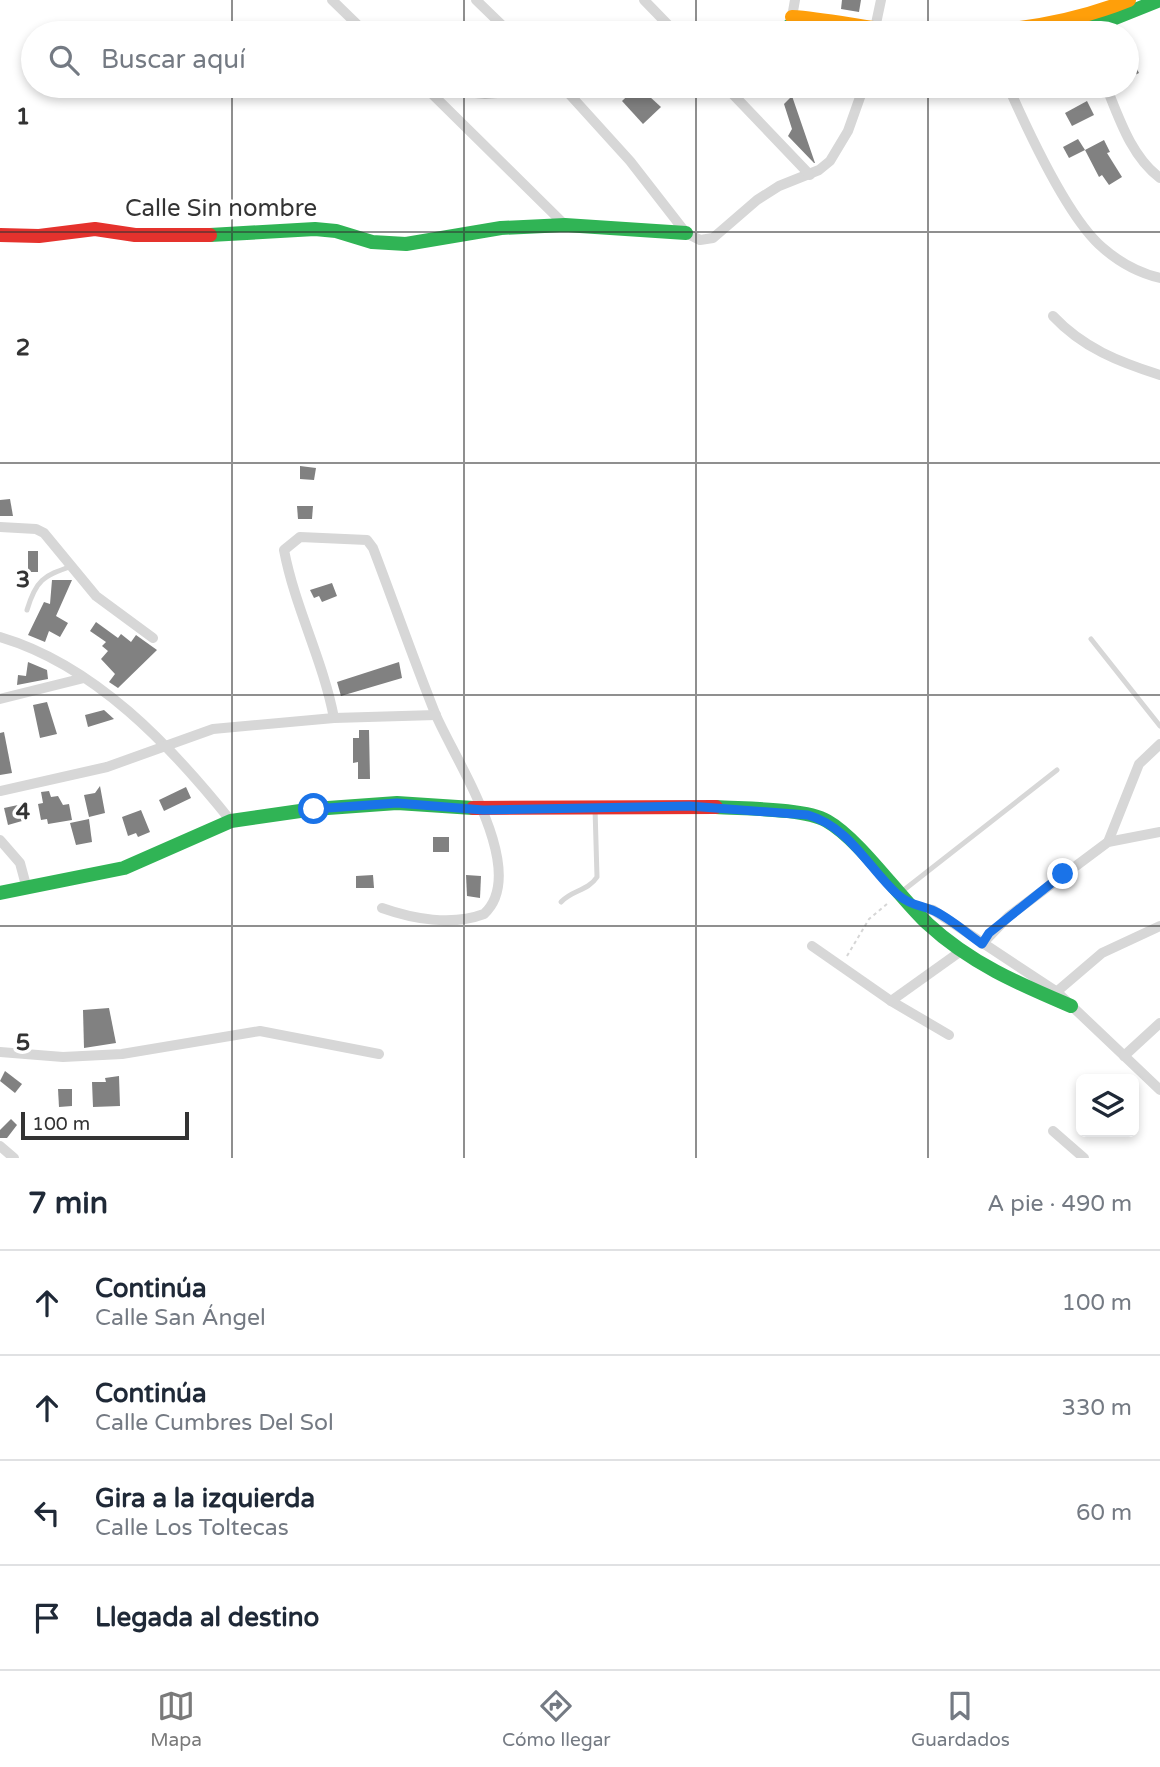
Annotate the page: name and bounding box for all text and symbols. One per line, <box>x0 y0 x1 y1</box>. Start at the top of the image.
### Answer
search box <box>21 21 1139 98</box>
icon: search <box>45 41 83 79</box>
text: Buscar aquí <box>101 44 246 75</box>
text: 1 <box>16 103 30 131</box>
street label: Calle Sin nombre <box>125 194 317 223</box>
text: 2 <box>16 334 30 362</box>
text: 3 <box>16 566 30 594</box>
route start <box>298 793 329 824</box>
text: 4 <box>16 798 31 826</box>
route end <box>1047 858 1078 889</box>
text: 5 <box>16 1029 30 1057</box>
map controls <box>1076 1074 1139 1137</box>
button: layers <box>1076 1074 1139 1137</box>
scale bar <box>21 1109 189 1141</box>
text: 100 m <box>32 1113 90 1135</box>
text: 7 min <box>28 1185 108 1222</box>
text: A pie · 490 m <box>987 1190 1132 1218</box>
text: Continúa <box>95 1273 207 1304</box>
icon: ahead <box>28 1284 66 1322</box>
text: 100 m <box>1062 1289 1132 1317</box>
text: Calle San Ángel <box>95 1304 266 1332</box>
text: Continúa <box>95 1378 207 1409</box>
icon: ahead <box>28 1389 66 1427</box>
text: 330 m <box>1062 1394 1132 1422</box>
text: Calle Cumbres Del Sol <box>95 1409 334 1437</box>
text: Gira a la izquierda <box>95 1483 315 1514</box>
icon: left <box>28 1494 66 1532</box>
text: 60 m <box>1076 1499 1132 1527</box>
text: Calle Los Toltecas <box>95 1514 289 1542</box>
icon: arrive <box>28 1599 66 1637</box>
text: Llegada al destino <box>95 1602 319 1633</box>
tab: Mapa <box>150 1687 202 1751</box>
tab: Cómo llegar <box>502 1687 611 1751</box>
tab: Guardados <box>911 1687 1010 1751</box>

